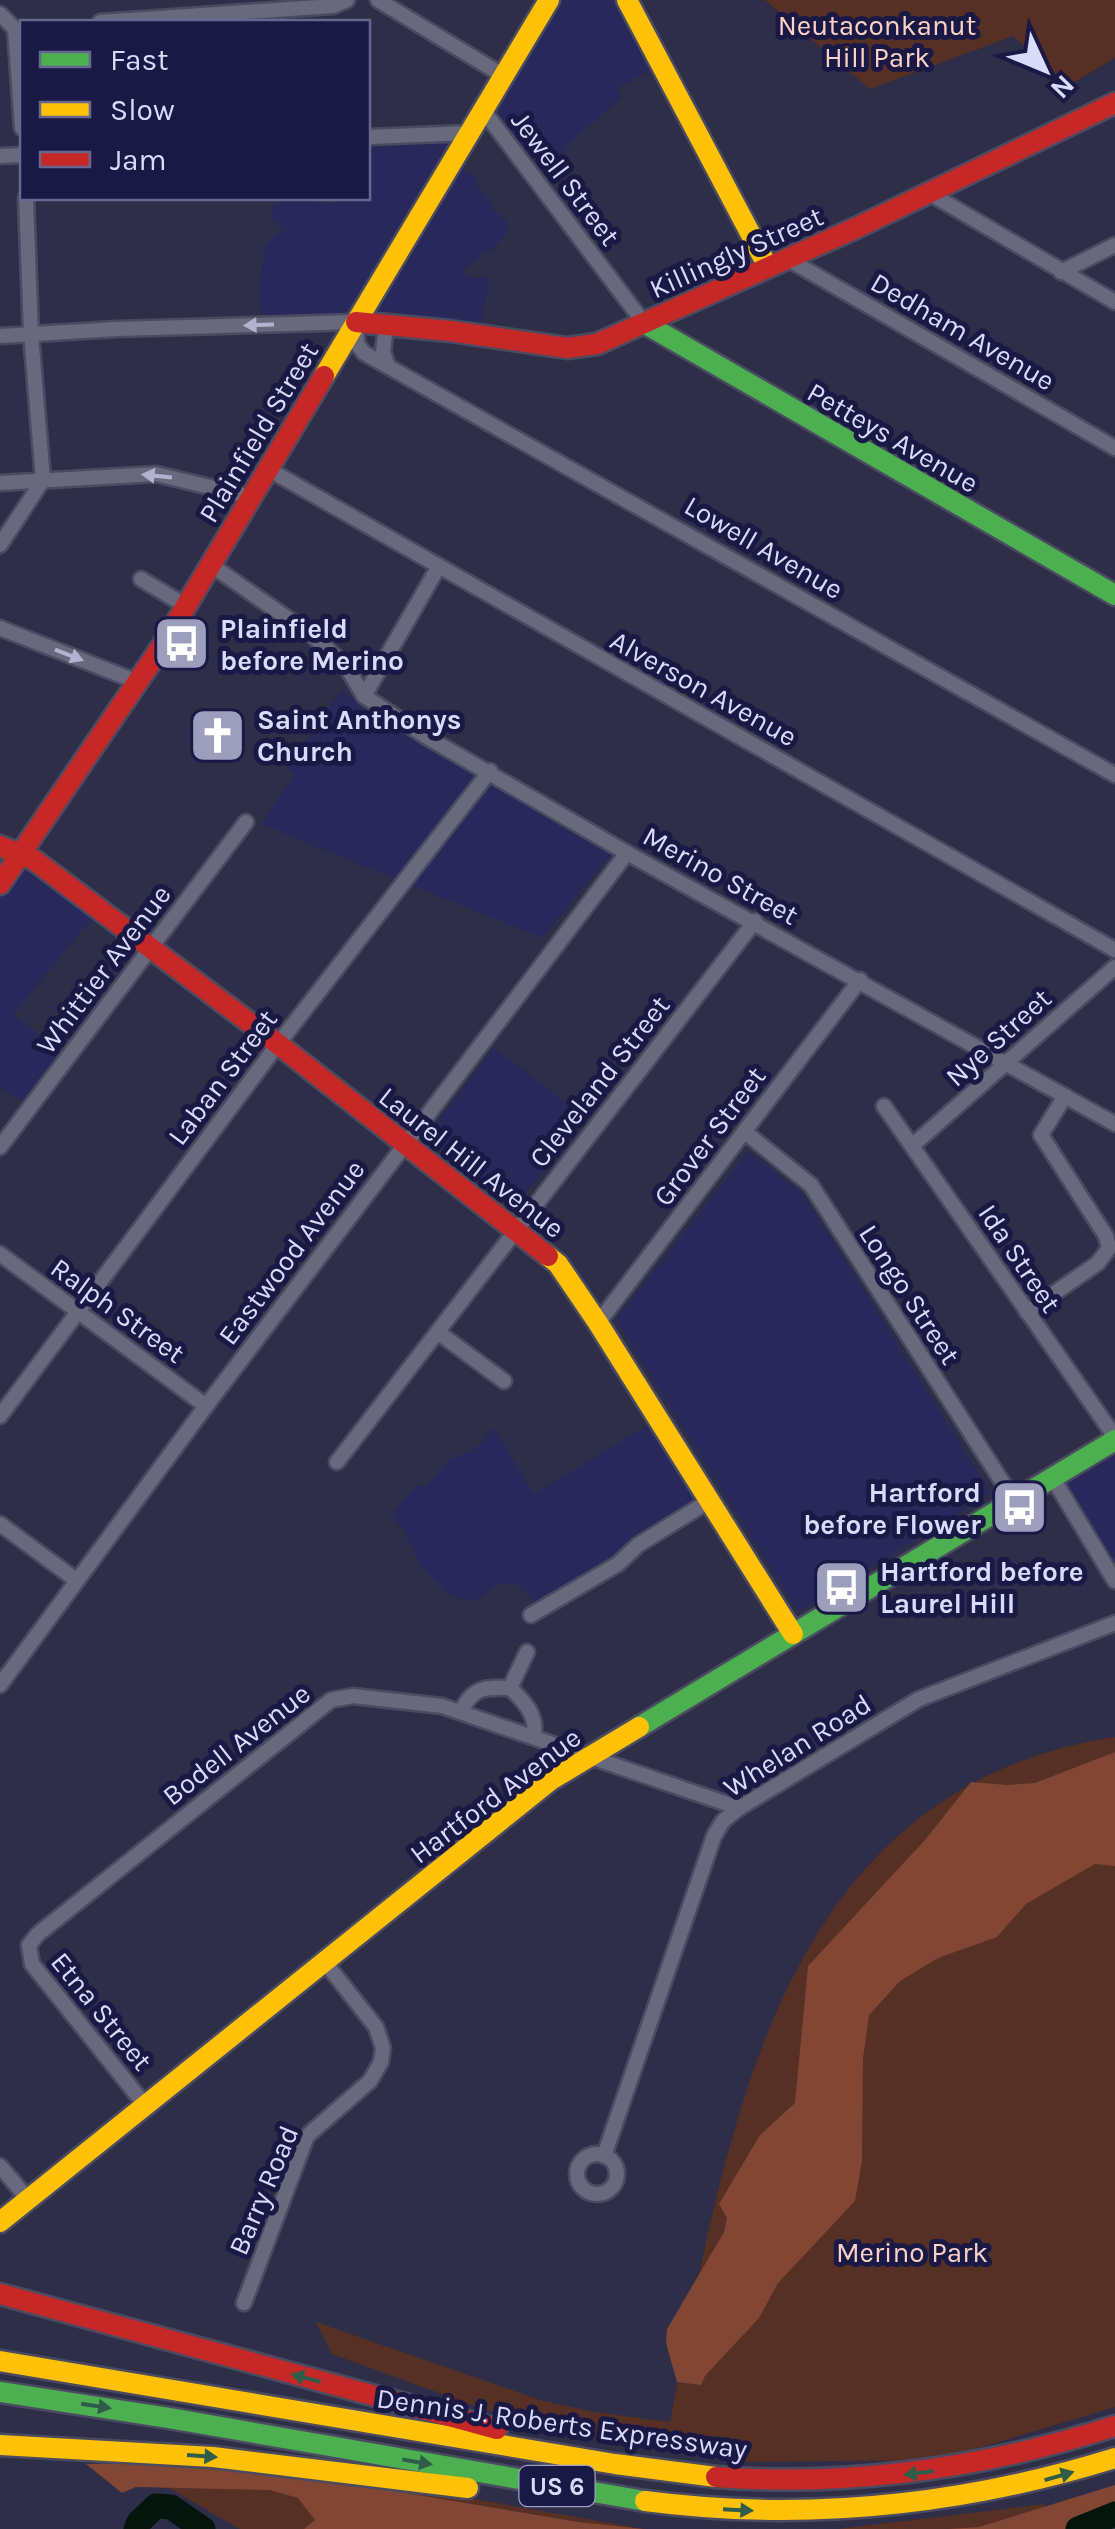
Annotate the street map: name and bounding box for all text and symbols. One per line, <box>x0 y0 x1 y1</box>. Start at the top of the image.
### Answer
park label: Neutaconkanut Hill Park <box>778 9 976 74</box>
legend <box>20 20 370 200</box>
north arrow <box>995 20 1095 120</box>
text: Fast <box>110 42 169 78</box>
text: N <box>1044 68 1081 106</box>
text: Slow <box>110 92 175 128</box>
street label: Jewell Street <box>504 105 627 252</box>
text: Jam <box>110 142 167 178</box>
street label: Killingly Street <box>644 199 828 305</box>
street label: Dedham Avenue <box>865 265 1061 397</box>
one-way arrow <box>243 317 275 333</box>
street label: Plainfield Street <box>192 336 325 528</box>
street label: Petteys Avenue <box>801 375 984 500</box>
one-way arrow <box>140 468 172 484</box>
street label: Lowell Avenue <box>679 489 849 606</box>
place label: Plainfield before Merino <box>220 612 404 677</box>
bus stop icon: Plainfield before Merino <box>151 614 211 674</box>
street label: Alverson Avenue <box>605 624 803 753</box>
one-way arrow <box>54 648 84 663</box>
place label: Saint Anthonys Church <box>257 703 462 768</box>
church icon: Saint Anthonys Church <box>188 705 248 765</box>
street label: Merino Street <box>637 819 804 932</box>
street label: Whittier Avenue <box>29 878 178 1060</box>
street label: Nye Street <box>939 982 1058 1093</box>
street label: Cleveland Street <box>522 989 676 1173</box>
street label: Laban Street <box>161 1003 284 1151</box>
street label: Grover Street <box>646 1060 772 1212</box>
street label: Laurel Hill Avenue <box>372 1080 571 1245</box>
street label: Eastwood Avenue <box>211 1153 372 1351</box>
street label: Ida Street <box>971 1198 1068 1319</box>
street label: Longo Street <box>852 1218 967 1370</box>
street label: Ralph Street <box>44 1251 191 1370</box>
place label: Hartford before Flower <box>803 1476 981 1541</box>
bus stop icon: Hartford before Flower <box>990 1478 1050 1538</box>
place label: Hartford before Laurel Hill <box>880 1555 1084 1620</box>
bus stop icon: Hartford before Laurel Hill <box>811 1557 871 1617</box>
street label: Bodell Avenue <box>156 1677 317 1812</box>
street label: Whelan Road <box>717 1687 877 1804</box>
street label: Hartford Avenue <box>403 1720 587 1870</box>
street label: Etna Street <box>44 1946 159 2077</box>
street label: Barry Road <box>221 2121 305 2260</box>
park label: Merino Park <box>836 2236 988 2269</box>
one-way arrow <box>290 2369 321 2385</box>
street label: Dennis J. Roberts Expressway <box>375 2381 749 2466</box>
one-way arrow <box>81 2399 113 2414</box>
one-way arrow <box>187 2448 219 2464</box>
one-way arrow <box>401 2455 433 2470</box>
one-way arrow <box>902 2465 934 2481</box>
road number: US 6 <box>520 2466 594 2506</box>
one-way arrow <box>1044 2467 1075 2483</box>
one-way arrow <box>722 2502 754 2518</box>

